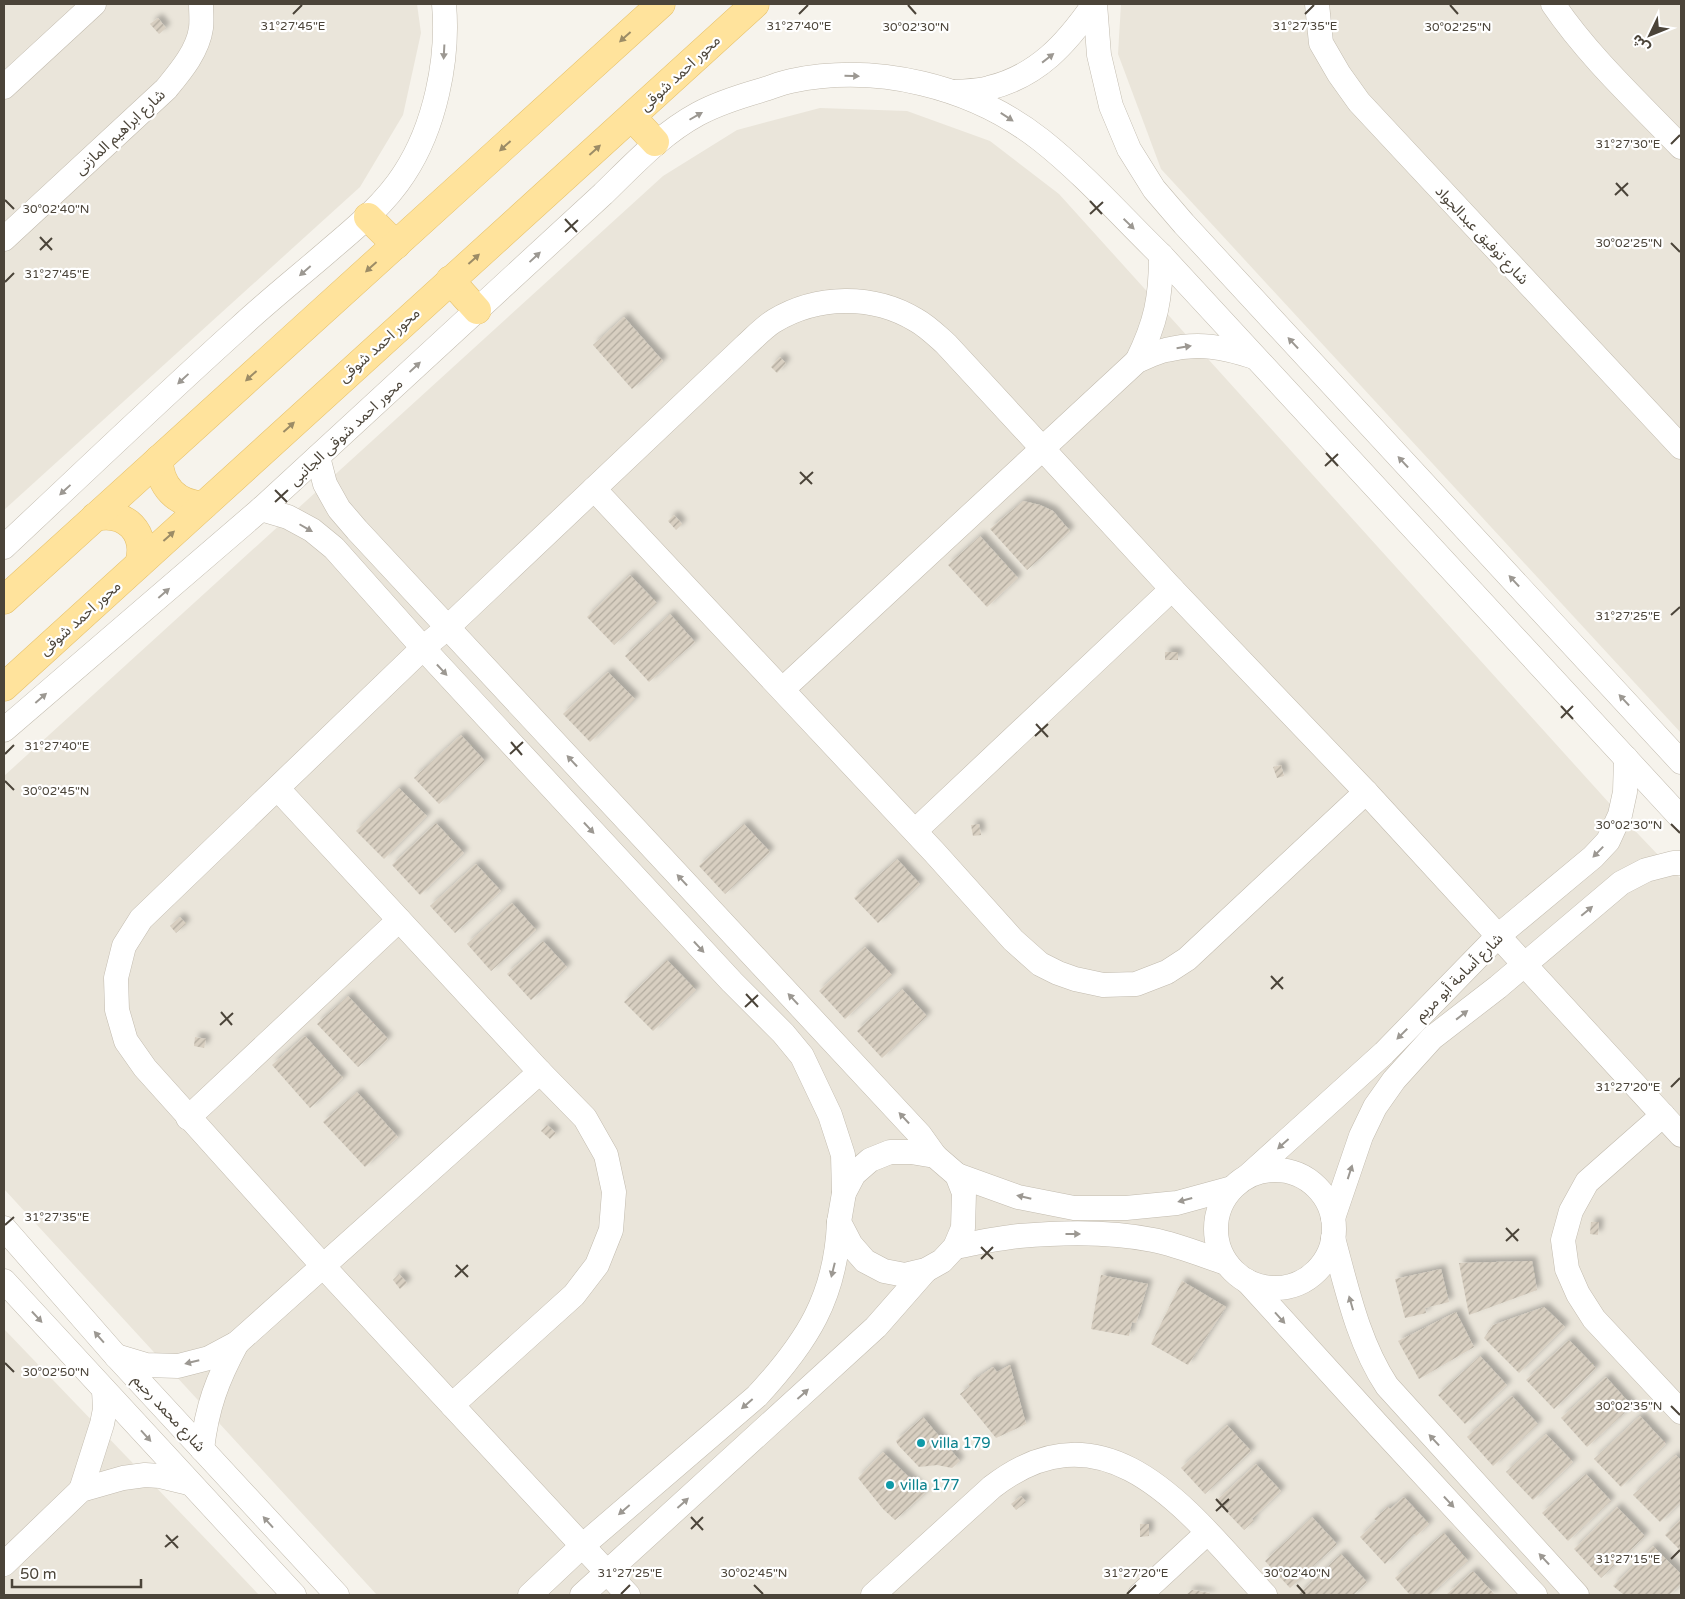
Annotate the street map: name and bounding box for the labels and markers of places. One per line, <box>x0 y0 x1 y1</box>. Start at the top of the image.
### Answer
place label: villa 179 <box>931 1434 991 1452</box>
marker: villa 179 <box>915 1437 927 1449</box>
place label: villa 177 <box>900 1476 960 1494</box>
marker: villa 177 <box>884 1479 896 1491</box>

